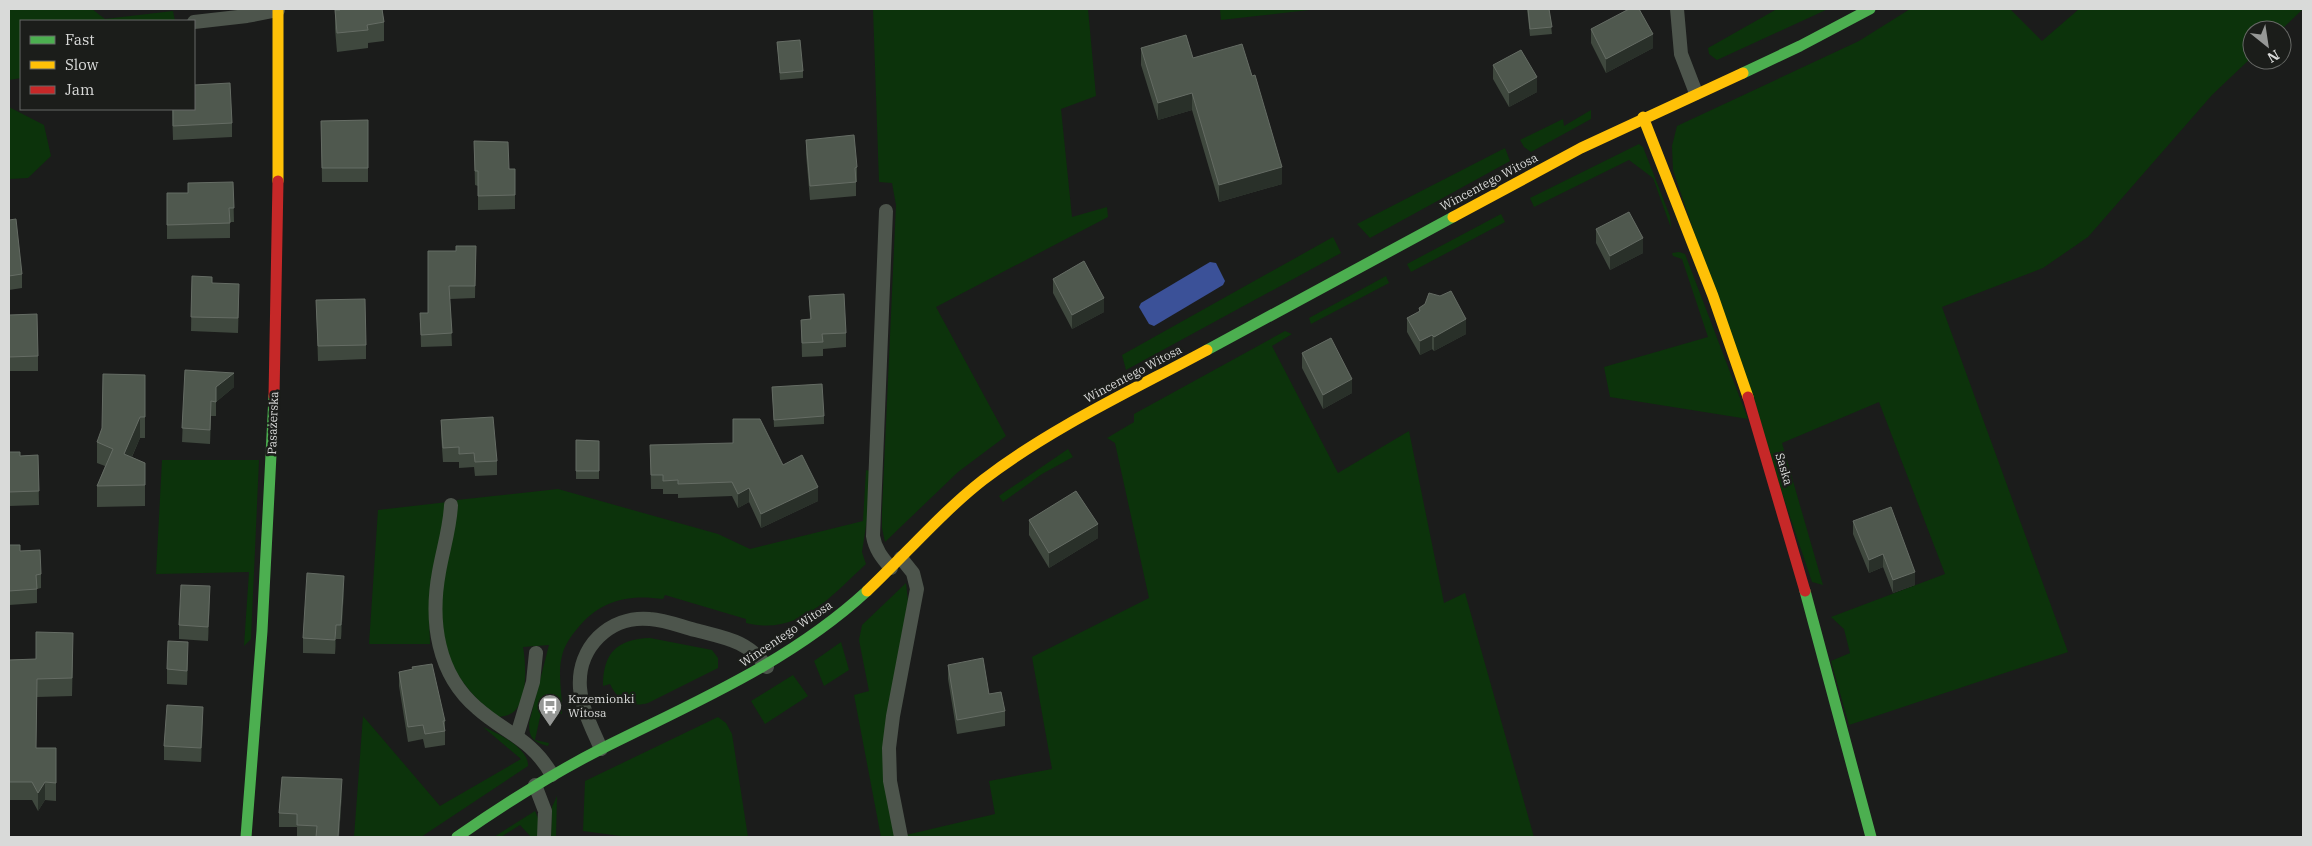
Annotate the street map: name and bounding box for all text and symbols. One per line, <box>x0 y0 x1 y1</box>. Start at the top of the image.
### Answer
legend <box>20 20 195 110</box>
north arrow <box>2242 20 2292 70</box>
text: Fast <box>65 30 95 49</box>
text: N <box>2264 46 2283 67</box>
text: Slow <box>65 55 99 74</box>
text: Jam <box>65 80 94 99</box>
street label: Wincentego Witosa <box>1437 149 1541 214</box>
street label: Wincentego Witosa <box>1081 341 1185 406</box>
street label: Pasażerska <box>264 391 281 455</box>
street label: Saska <box>1772 451 1797 487</box>
street label: Wincentego Witosa <box>737 597 835 670</box>
place label: Krzemionki Witosa <box>568 691 635 720</box>
bus stop icon: Krzemionki Witosa <box>537 693 563 727</box>

